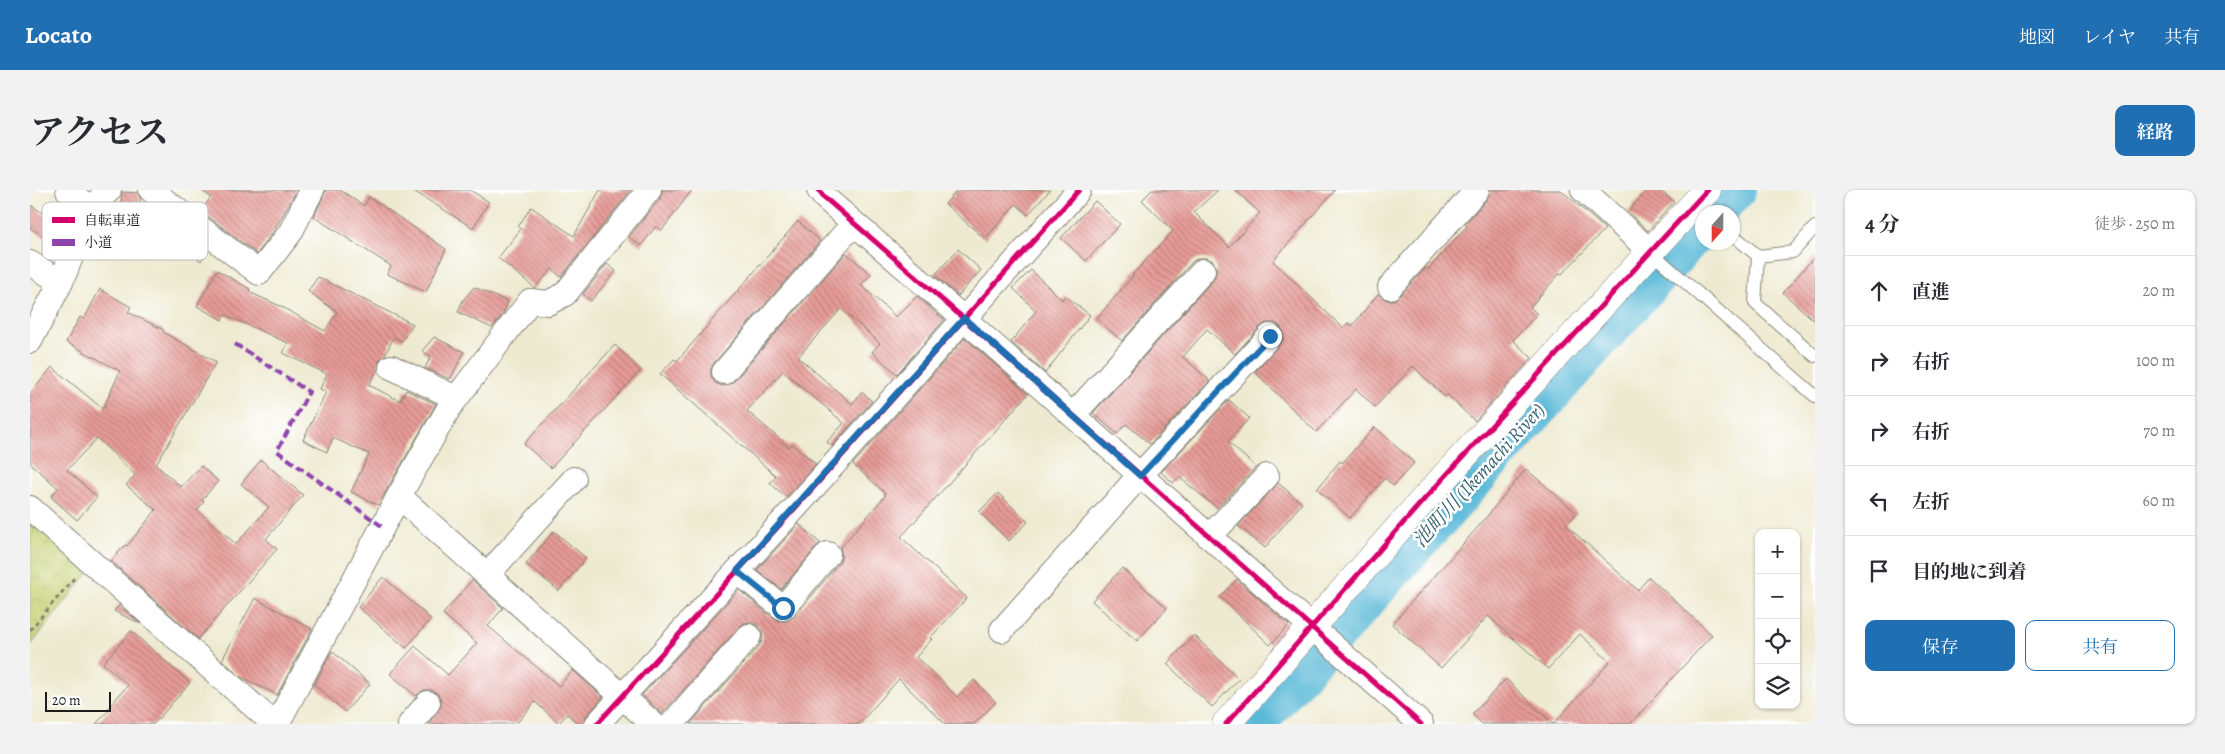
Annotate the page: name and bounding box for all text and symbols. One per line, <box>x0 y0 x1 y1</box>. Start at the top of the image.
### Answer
text: Locato <box>25 19 92 51</box>
text: 地図 <box>2019 25 2055 49</box>
text: レイヤ <box>2083 25 2136 49</box>
text: 共有 <box>2164 25 2200 49</box>
button: 経路 <box>2115 105 2195 156</box>
text: アクセス <box>30 108 169 156</box>
legend <box>42 202 208 260</box>
north arrow <box>1695 205 1740 250</box>
text: 4 分 <box>1865 210 1900 238</box>
text: 自転車道 <box>84 211 140 230</box>
text: 徒歩 · 250 m <box>2094 213 2175 235</box>
text: 小道 <box>84 233 112 252</box>
icon: ahead <box>1865 277 1893 305</box>
text: 直進 <box>1912 279 1950 305</box>
text: 20 m <box>2142 280 2175 302</box>
route end <box>1259 325 1282 348</box>
icon: right <box>1865 347 1893 375</box>
text: 右折 <box>1912 349 1950 375</box>
text: 100 m <box>2136 350 2175 372</box>
water label: 池町川 (Ikemachi River) <box>1407 397 1551 553</box>
icon: right <box>1865 417 1893 445</box>
text: 右折 <box>1912 419 1950 445</box>
text: 70 m <box>2143 420 2175 442</box>
icon: left <box>1865 487 1893 515</box>
text: 左折 <box>1912 489 1950 515</box>
text: 60 m <box>2143 490 2175 512</box>
map controls <box>1755 529 1800 709</box>
button: + <box>1755 529 1800 574</box>
icon: arrive <box>1865 557 1893 585</box>
text: 目的地に到着 <box>1912 559 2026 585</box>
button: − <box>1755 574 1800 619</box>
route start <box>772 597 795 620</box>
button: locate <box>1755 619 1800 664</box>
button: 保存 <box>1865 620 2015 671</box>
button: 共有 <box>2025 620 2175 671</box>
button: layers <box>1755 664 1800 709</box>
scale bar <box>45 689 111 712</box>
text: 20 m <box>52 691 81 710</box>

